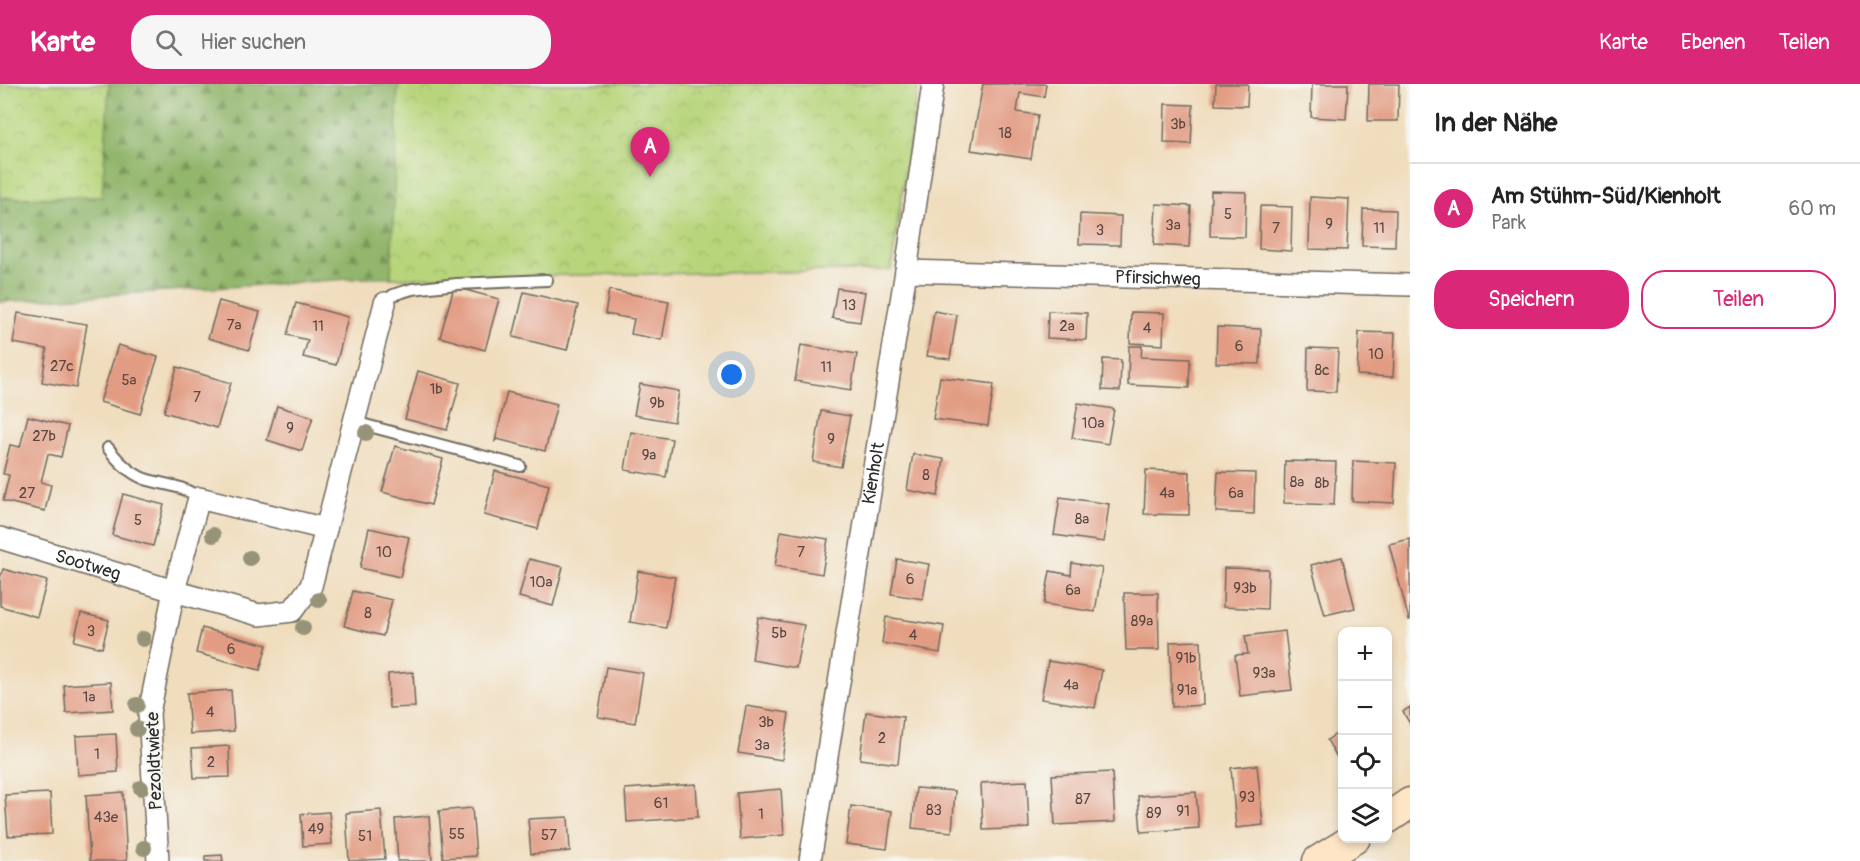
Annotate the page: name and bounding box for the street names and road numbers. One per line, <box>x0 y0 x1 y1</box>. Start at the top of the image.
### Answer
street label: Pfirsichweg <box>1115 266 1201 291</box>
street label: Kienholt <box>857 440 890 506</box>
street label: Sootweg <box>52 544 123 586</box>
street label: Pezoldtwiete <box>141 711 168 811</box>

